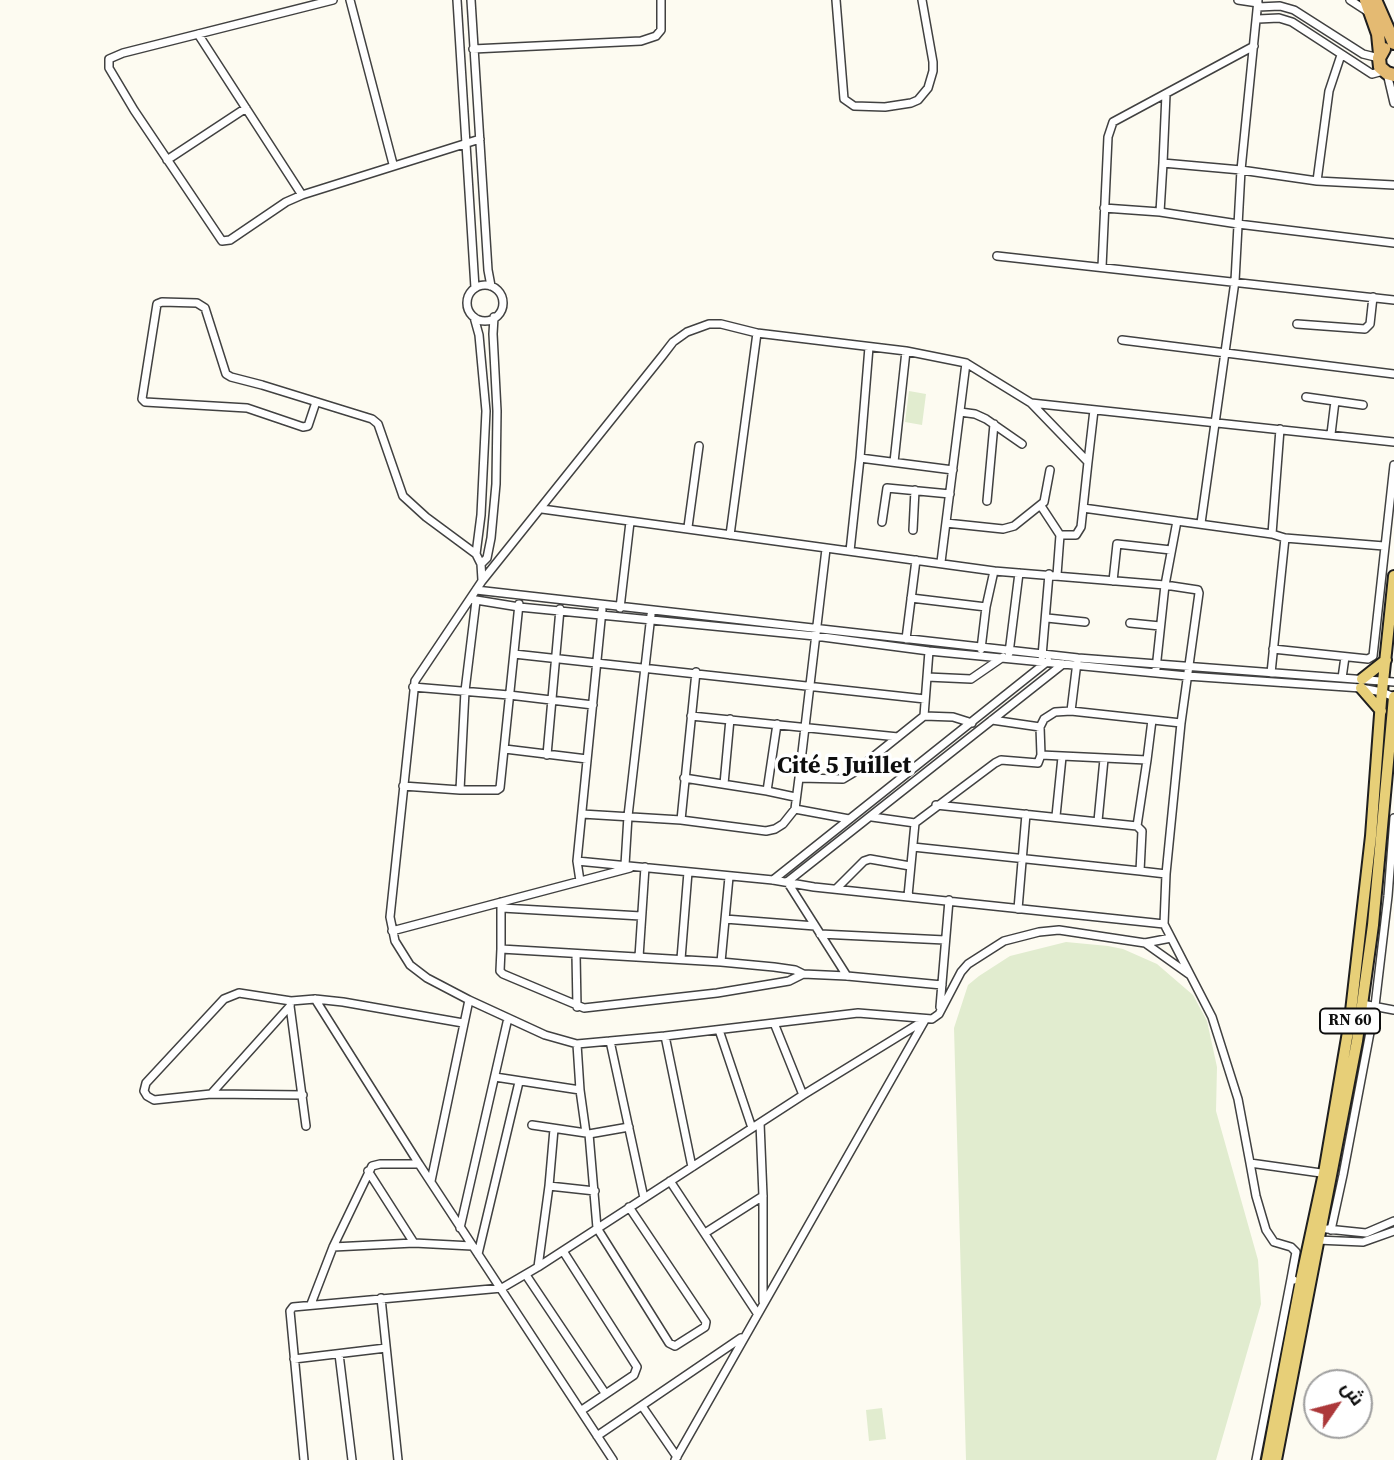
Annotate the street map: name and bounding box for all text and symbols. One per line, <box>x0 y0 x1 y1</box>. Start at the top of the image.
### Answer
district label: Cité 5 Juillet <box>777 753 911 781</box>
road number: RN 60 <box>1320 1009 1380 1034</box>
north arrow <box>1303 1369 1373 1439</box>
text: ش <box>1336 1376 1371 1411</box>

